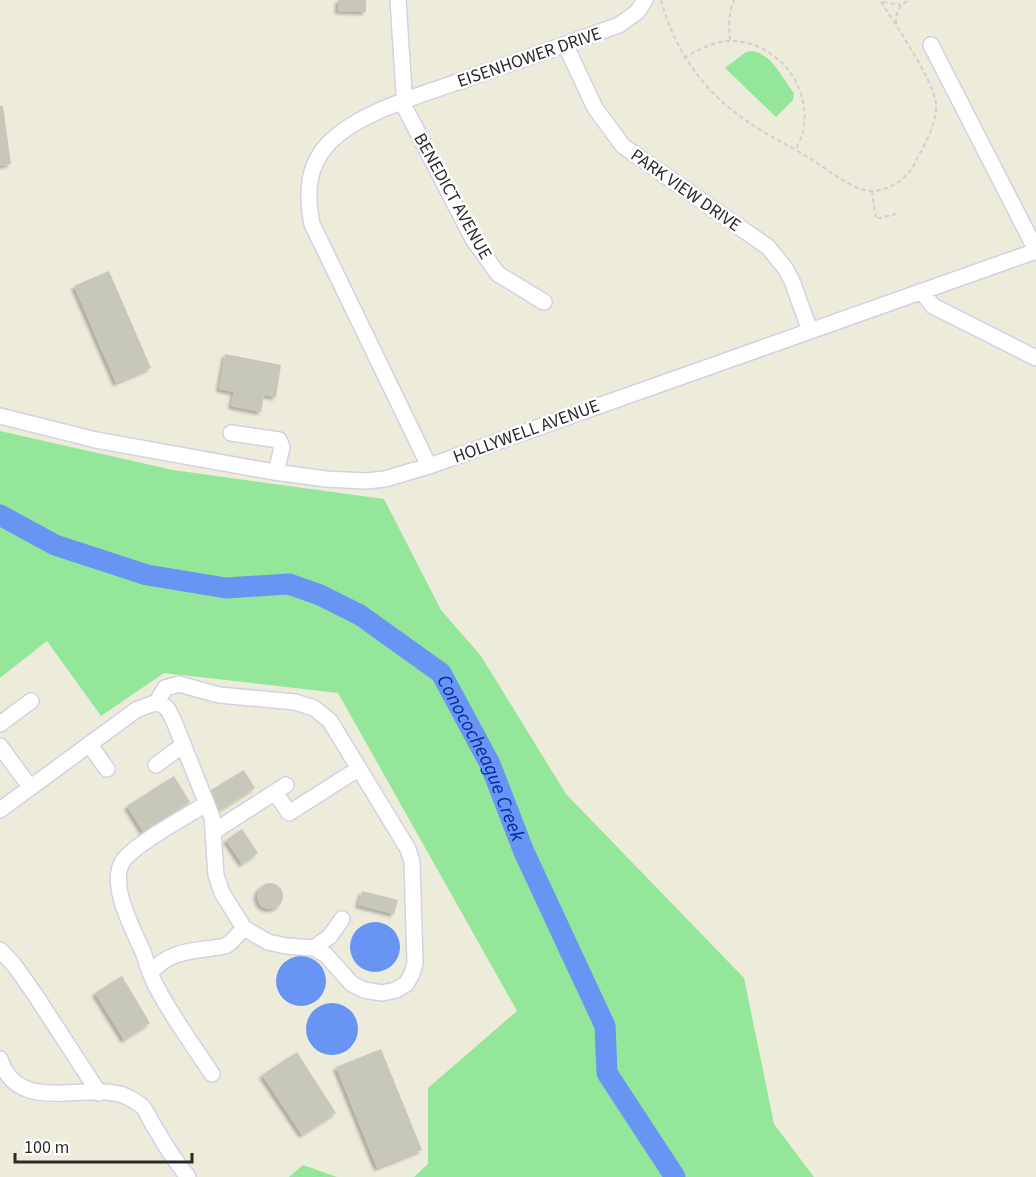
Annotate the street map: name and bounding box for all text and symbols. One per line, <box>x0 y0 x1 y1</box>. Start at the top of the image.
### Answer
street label: EISENHOWER DRIVE <box>454 21 605 94</box>
street label: BENEDICT AVENUE <box>407 128 498 264</box>
street label: PARK VIEW DRIVE <box>626 143 746 238</box>
street label: HOLLYWELL AVENUE <box>449 393 603 470</box>
water label: Conococheague Creek <box>429 670 532 846</box>
scale bar <box>15 1126 192 1164</box>
text: 100 m <box>24 1135 69 1160</box>

